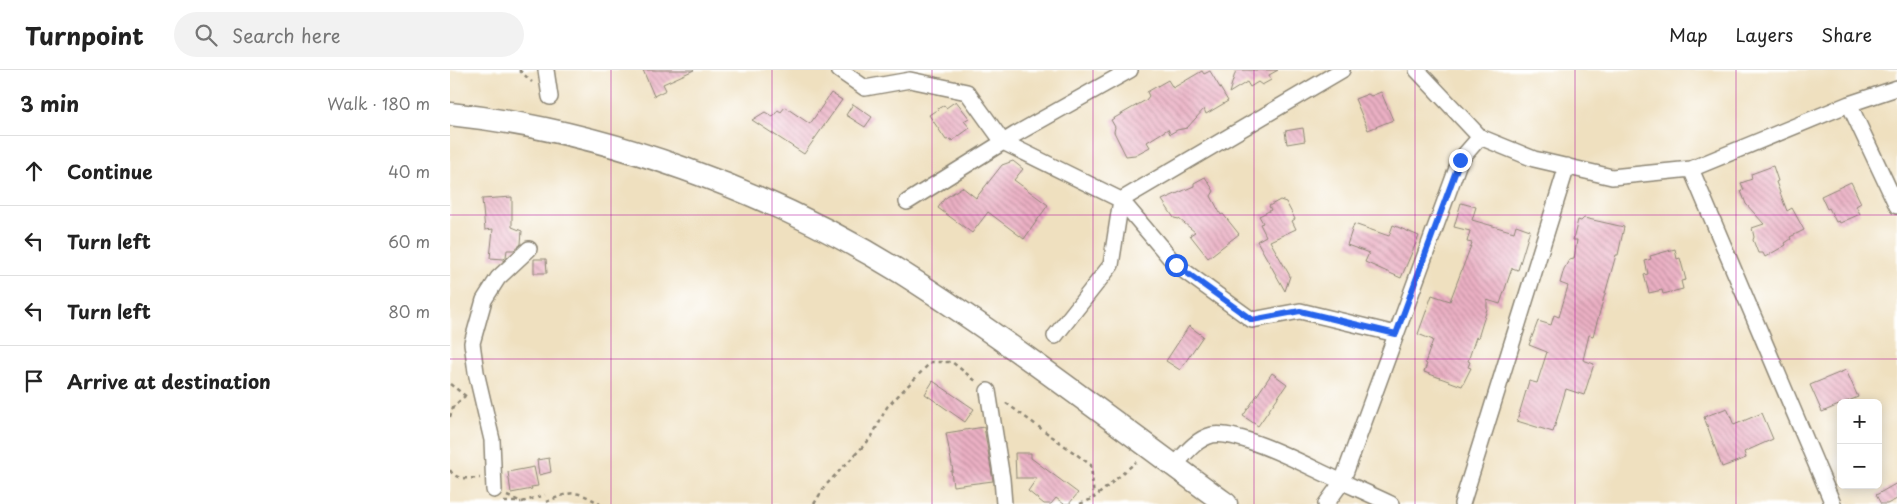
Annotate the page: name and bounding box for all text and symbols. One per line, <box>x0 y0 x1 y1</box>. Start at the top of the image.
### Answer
search box <box>174 12 524 57</box>
text: Turnpoint <box>25 17 144 53</box>
icon: search <box>192 21 220 49</box>
text: Search here <box>232 21 341 49</box>
text: Map <box>1669 21 1708 48</box>
text: Layers <box>1736 21 1793 48</box>
text: Share <box>1821 21 1872 48</box>
text: 3 min <box>20 87 79 119</box>
text: Walk · 180 m <box>327 91 430 115</box>
route end <box>1449 149 1472 172</box>
icon: ahead <box>20 157 48 185</box>
text: Continue <box>67 157 153 185</box>
text: 40 m <box>388 159 430 183</box>
icon: left <box>20 227 48 255</box>
text: Turn left <box>67 227 151 255</box>
text: 60 m <box>388 229 430 253</box>
route start <box>1165 254 1188 277</box>
icon: left <box>20 297 48 325</box>
text: Turn left <box>67 297 151 325</box>
text: 80 m <box>388 299 430 323</box>
icon: arrive <box>20 367 48 395</box>
text: Arrive at destination <box>67 367 271 395</box>
map controls <box>1837 399 1882 489</box>
button: + <box>1837 399 1882 444</box>
button: − <box>1837 444 1882 489</box>

